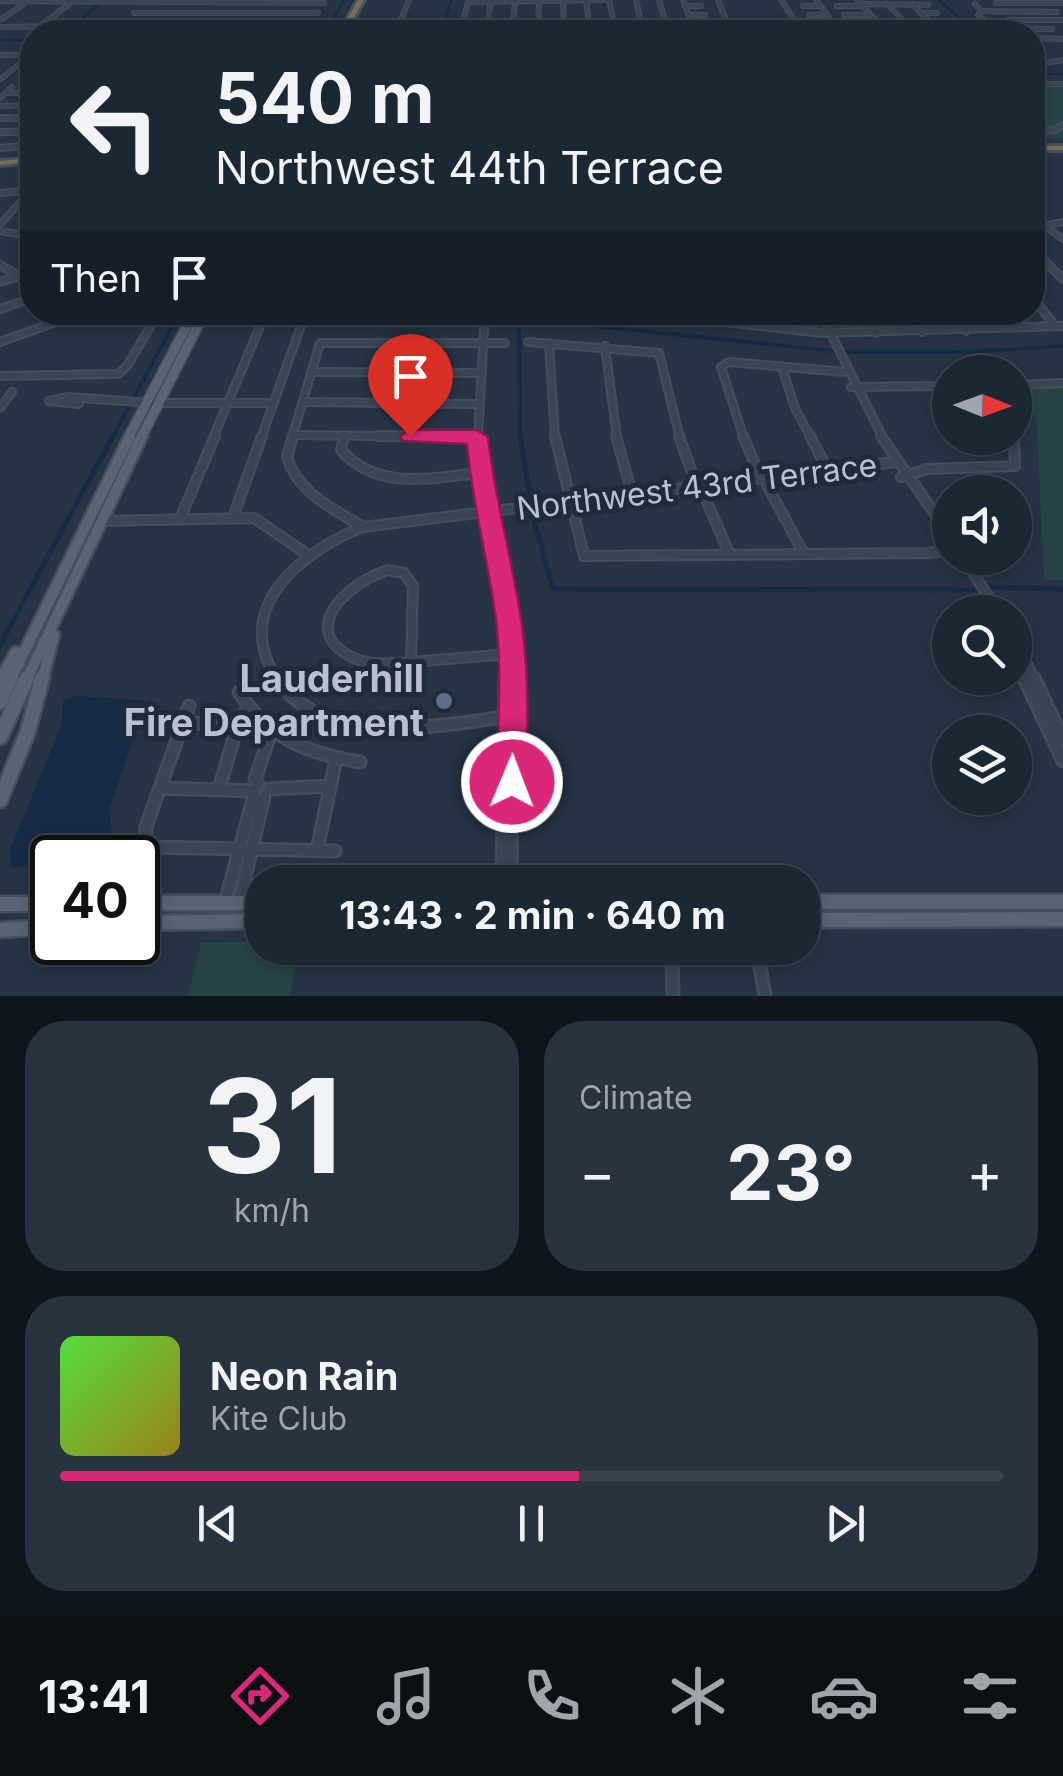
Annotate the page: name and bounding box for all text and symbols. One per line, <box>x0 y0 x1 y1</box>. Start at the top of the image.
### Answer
text: 540 m <box>215 55 435 140</box>
icon: left <box>50 60 180 190</box>
text: Northwest 44th Terrace <box>215 140 724 195</box>
icon: arrive <box>162 250 217 305</box>
text: Then <box>50 255 142 301</box>
pin <box>368 334 453 437</box>
icon: arrive <box>383 349 438 404</box>
north arrow <box>932 355 1032 455</box>
map controls <box>932 355 1032 815</box>
street label: Northwest 43rd Terrace <box>515 445 879 528</box>
button: sound <box>932 475 1032 575</box>
button: search <box>932 595 1032 695</box>
place label: Lauderhill Fire Department <box>124 655 424 745</box>
marker: Lauderhill Fire Department <box>433 690 455 712</box>
button: layers <box>932 715 1032 815</box>
position arrow <box>460 730 564 834</box>
speed limit sign: 40 <box>30 835 160 965</box>
text: 13:43 · 2 min · 640 m <box>339 892 726 938</box>
text: 31 <box>202 1047 342 1204</box>
text: Climate <box>579 1078 693 1117</box>
text: 23° <box>726 1127 856 1218</box>
text: − <box>579 1140 615 1206</box>
text: + <box>967 1140 1003 1206</box>
text: km/h <box>234 1191 310 1230</box>
text: Neon Rain <box>210 1353 398 1399</box>
text: Kite Club <box>210 1399 347 1438</box>
icon: previous <box>190 1496 245 1551</box>
icon: pause <box>504 1496 559 1551</box>
icon: next <box>818 1496 873 1551</box>
icon: directions <box>225 1661 295 1731</box>
icon: music <box>371 1661 441 1731</box>
icon: phone <box>517 1661 587 1731</box>
icon: climate <box>663 1661 733 1731</box>
icon: car <box>809 1661 879 1731</box>
icon: filters <box>955 1661 1025 1731</box>
text: 13:41 <box>38 1669 150 1724</box>

